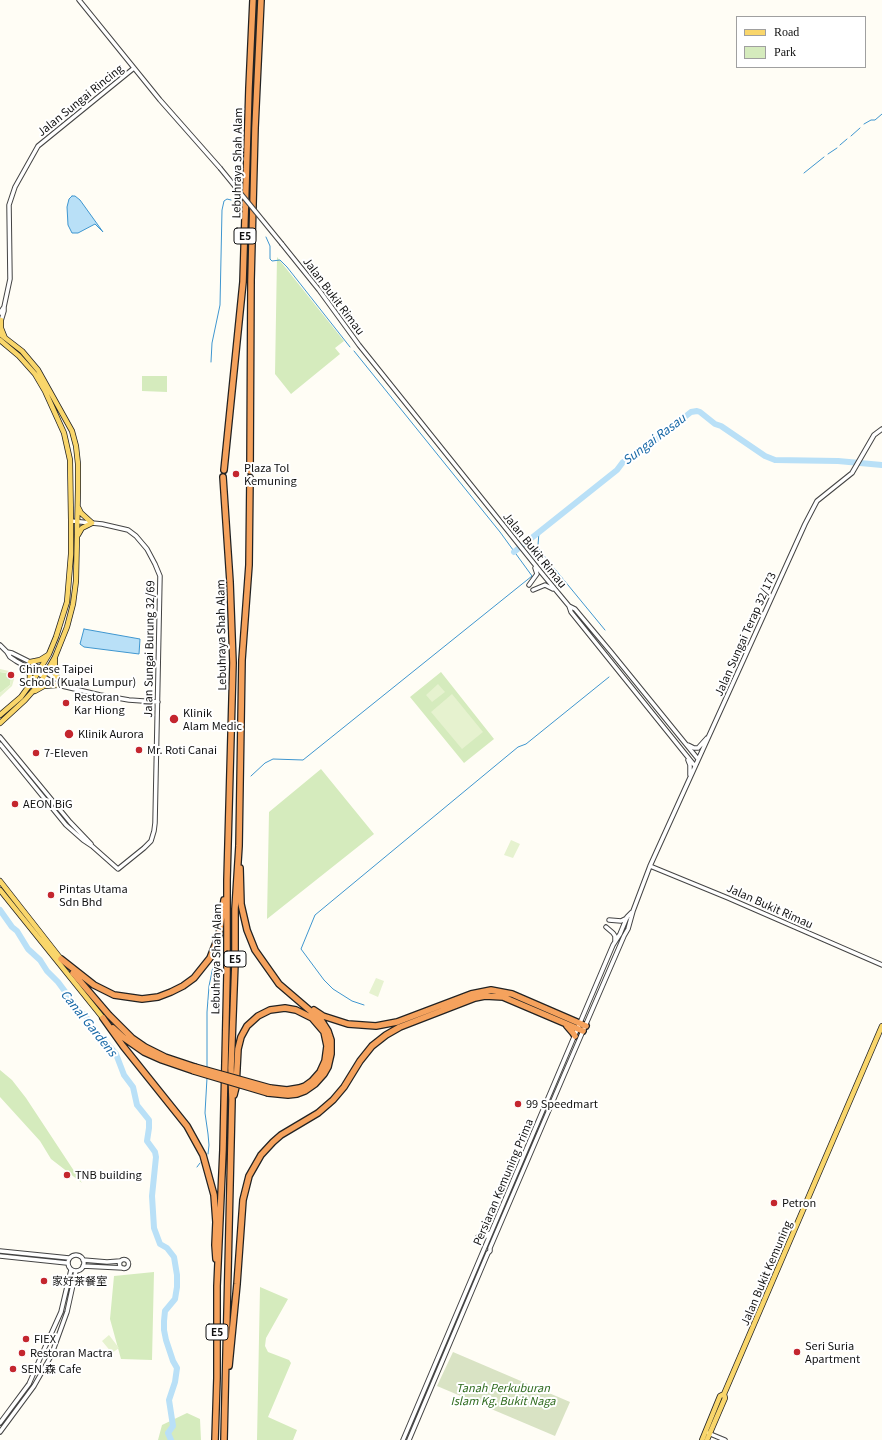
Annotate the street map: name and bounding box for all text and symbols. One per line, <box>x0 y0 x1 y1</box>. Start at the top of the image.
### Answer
legend <box>736 16 866 68</box>
text: Road <box>774 25 799 39</box>
text: Park <box>774 45 796 59</box>
street label: Jalan Sungai Rincing <box>34 61 126 139</box>
street label: Lebuhraya Shah Alam <box>229 107 245 219</box>
road number: E5 <box>234 228 256 244</box>
street label: Jalan Bukit Rimau <box>301 255 367 337</box>
water label: Sungai Rasau <box>620 411 688 467</box>
place label: Plaza Tol Kemuning <box>244 461 297 487</box>
marker: Plaza Tol Kemuning <box>231 469 241 479</box>
street label: Jalan Bukit Rimau <box>501 510 569 590</box>
street label: Jalan Sungai Terap 32/173 <box>712 570 778 698</box>
street label: Lebuhraya Shah Alam <box>213 579 229 691</box>
street label: Jalan Sungai Burung 32/69 <box>141 580 157 718</box>
place label: Chinese Taipei School (Kuala Lumpur) <box>19 662 136 688</box>
marker: Chinese Taipei School (Kuala Lumpur) <box>6 670 16 680</box>
place label: Restoran Kar Hiong <box>74 690 125 716</box>
marker: Restoran Kar Hiong <box>61 698 71 708</box>
place label: Klinik Alam Medic <box>183 706 242 732</box>
marker: Klinik Alam Medic <box>168 713 180 725</box>
place label: Klinik Aurora <box>78 727 144 741</box>
marker: Klinik Aurora <box>63 728 75 740</box>
place label: Mr. Roti Canai <box>147 743 217 757</box>
marker: Mr. Roti Canai <box>134 745 144 755</box>
place label: 7-Eleven <box>44 746 88 760</box>
marker: 7-Eleven <box>31 748 41 758</box>
place label: AEON BiG <box>23 797 73 811</box>
marker: AEON BiG <box>10 799 20 809</box>
street label: Jalan Bukit Rimau <box>725 881 815 931</box>
place label: Pintas Utama Sdn Bhd <box>59 882 128 908</box>
marker: Pintas Utama Sdn Bhd <box>46 890 56 900</box>
street label: Lebuhraya Shah Alam <box>208 903 224 1015</box>
road number: E5 <box>224 951 246 967</box>
water label: Canal Gardens <box>58 987 120 1059</box>
place label: 99 Speedmart <box>526 1097 598 1111</box>
marker: 99 Speedmart <box>513 1099 523 1109</box>
street label: Persiaran Kemuning Prima <box>470 1117 536 1247</box>
place label: TNB building <box>75 1168 142 1182</box>
marker: TNB building <box>62 1170 72 1180</box>
place label: Petron <box>782 1196 816 1210</box>
marker: Petron <box>769 1198 779 1208</box>
street label: Jalan Bukit Kemuning <box>738 1219 794 1327</box>
place label: 家好茶餐室 <box>52 1274 107 1288</box>
marker: 家好茶餐室 <box>39 1276 49 1286</box>
road number: E5 <box>206 1324 228 1340</box>
place label: FIEX <box>34 1332 56 1346</box>
marker: FIEX <box>21 1334 31 1344</box>
place label: Seri Suria Apartment <box>805 1339 860 1365</box>
place label: Restoran Mactra <box>30 1346 113 1360</box>
marker: Seri Suria Apartment <box>792 1347 802 1357</box>
marker: Restoran Mactra <box>17 1348 27 1358</box>
place label: SEN.森 Cafe <box>21 1362 81 1376</box>
marker: SEN.森 Cafe <box>8 1364 18 1374</box>
park label: Tanah Perkuburan Islam Kg. Bukit Naga <box>450 1381 556 1407</box>

